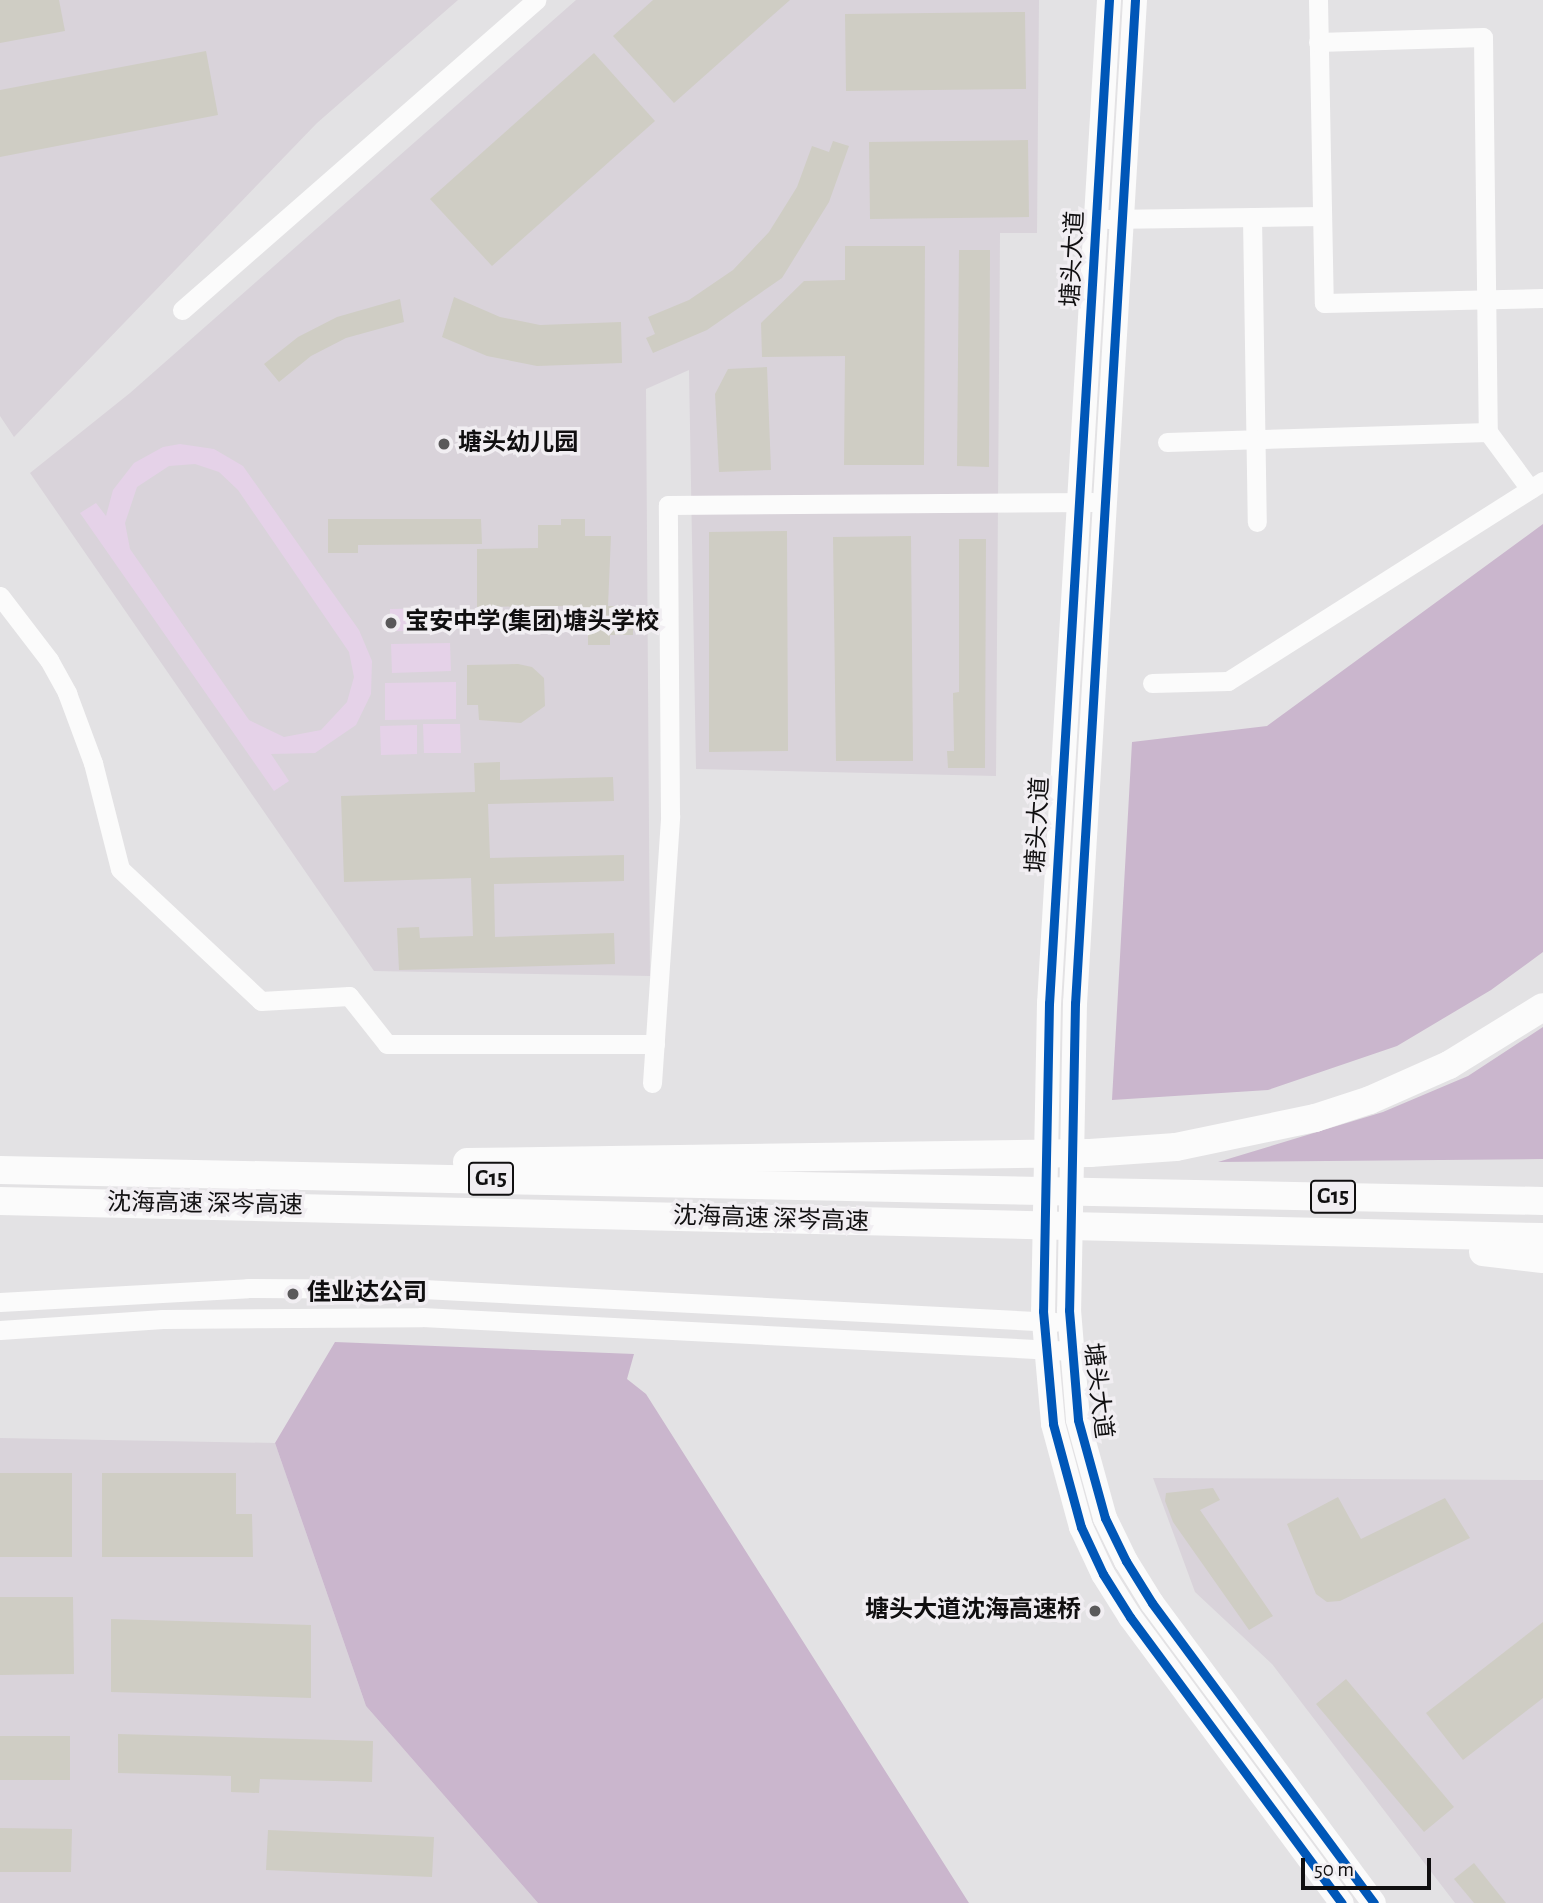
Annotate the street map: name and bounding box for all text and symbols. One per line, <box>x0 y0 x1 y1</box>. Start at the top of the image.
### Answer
street label: 塘头大道 <box>1057 210 1091 308</box>
place label: 塘头幼儿园 <box>458 430 578 458</box>
marker: 塘头幼儿园 <box>436 436 452 452</box>
place label: 宝安中学(集团)塘头学校 <box>405 609 659 637</box>
marker: 宝安中学(集团)塘头学校 <box>383 615 399 631</box>
street label: 塘头大道 <box>1022 776 1056 874</box>
road number: G15 <box>466 1160 516 1198</box>
road number: G15 <box>1308 1178 1358 1216</box>
street label: 沈海高速 深岑高速 <box>107 1189 303 1221</box>
street label: 沈海高速 深岑高速 <box>673 1202 869 1238</box>
place label: 佳业达公司 <box>307 1280 427 1308</box>
marker: 佳业达公司 <box>285 1286 301 1302</box>
street label: 塘头大道 <box>1077 1342 1117 1440</box>
place label: 塘头大道沈海高速桥 <box>865 1597 1081 1625</box>
marker: 塘头大道沈海高速桥 <box>1087 1603 1103 1619</box>
scale bar <box>1305 1843 1434 1887</box>
text: 50 m <box>1314 1859 1354 1880</box>

